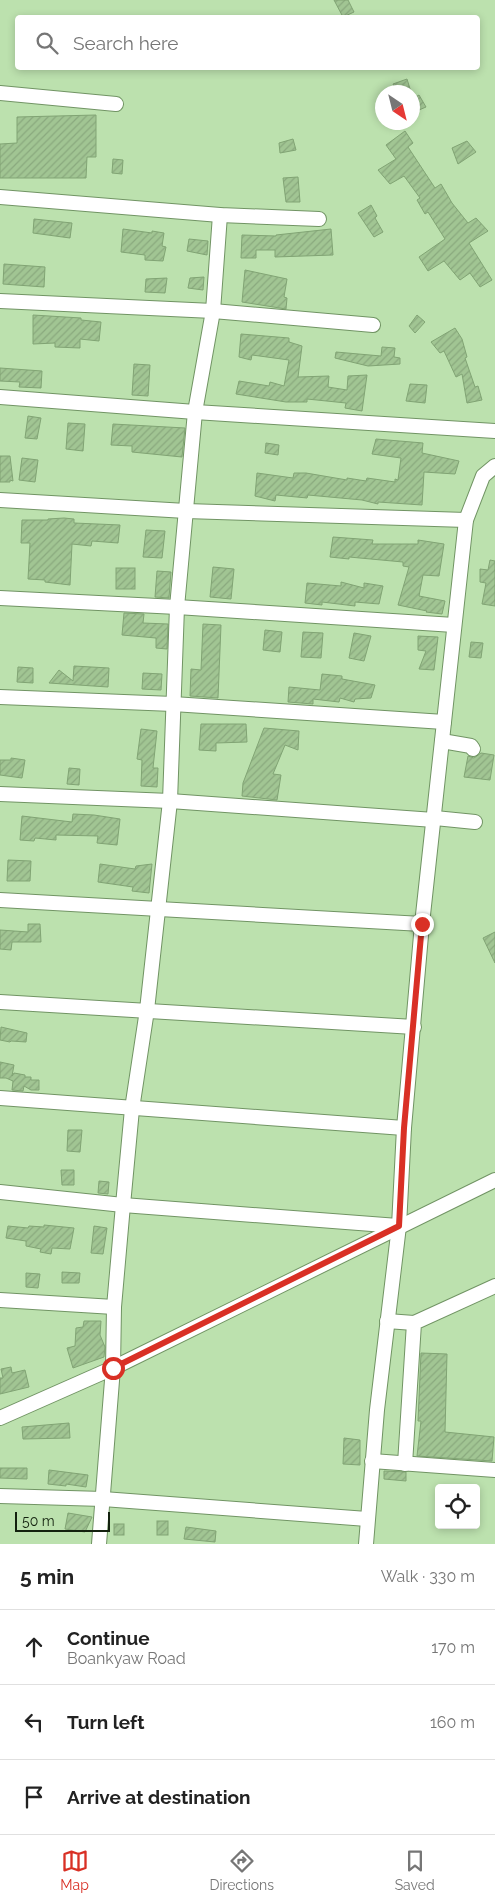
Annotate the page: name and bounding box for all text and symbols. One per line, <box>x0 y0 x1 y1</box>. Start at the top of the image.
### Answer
search box <box>15 15 480 70</box>
icon: search <box>33 29 61 57</box>
text: Search here <box>73 32 179 54</box>
north arrow <box>375 85 420 130</box>
route end <box>411 913 434 936</box>
route start <box>102 1357 125 1380</box>
map controls <box>435 1484 480 1529</box>
button: locate <box>435 1484 480 1529</box>
scale bar <box>15 1509 110 1532</box>
text: 50 m <box>22 1513 55 1529</box>
text: 5 min <box>20 1564 74 1589</box>
text: Walk · 330 m <box>381 1567 475 1586</box>
text: Continue <box>67 1627 150 1649</box>
icon: ahead <box>20 1633 48 1661</box>
text: 170 m <box>431 1638 475 1657</box>
text: Boankyaw Road <box>67 1649 186 1668</box>
icon: left <box>20 1708 48 1736</box>
text: Turn left <box>67 1711 144 1733</box>
text: 160 m <box>430 1713 475 1732</box>
icon: arrive <box>20 1783 48 1811</box>
text: Arrive at destination <box>67 1786 251 1808</box>
tab: Map <box>60 1847 89 1893</box>
tab: Directions <box>209 1847 274 1893</box>
tab: Saved <box>395 1847 435 1893</box>

